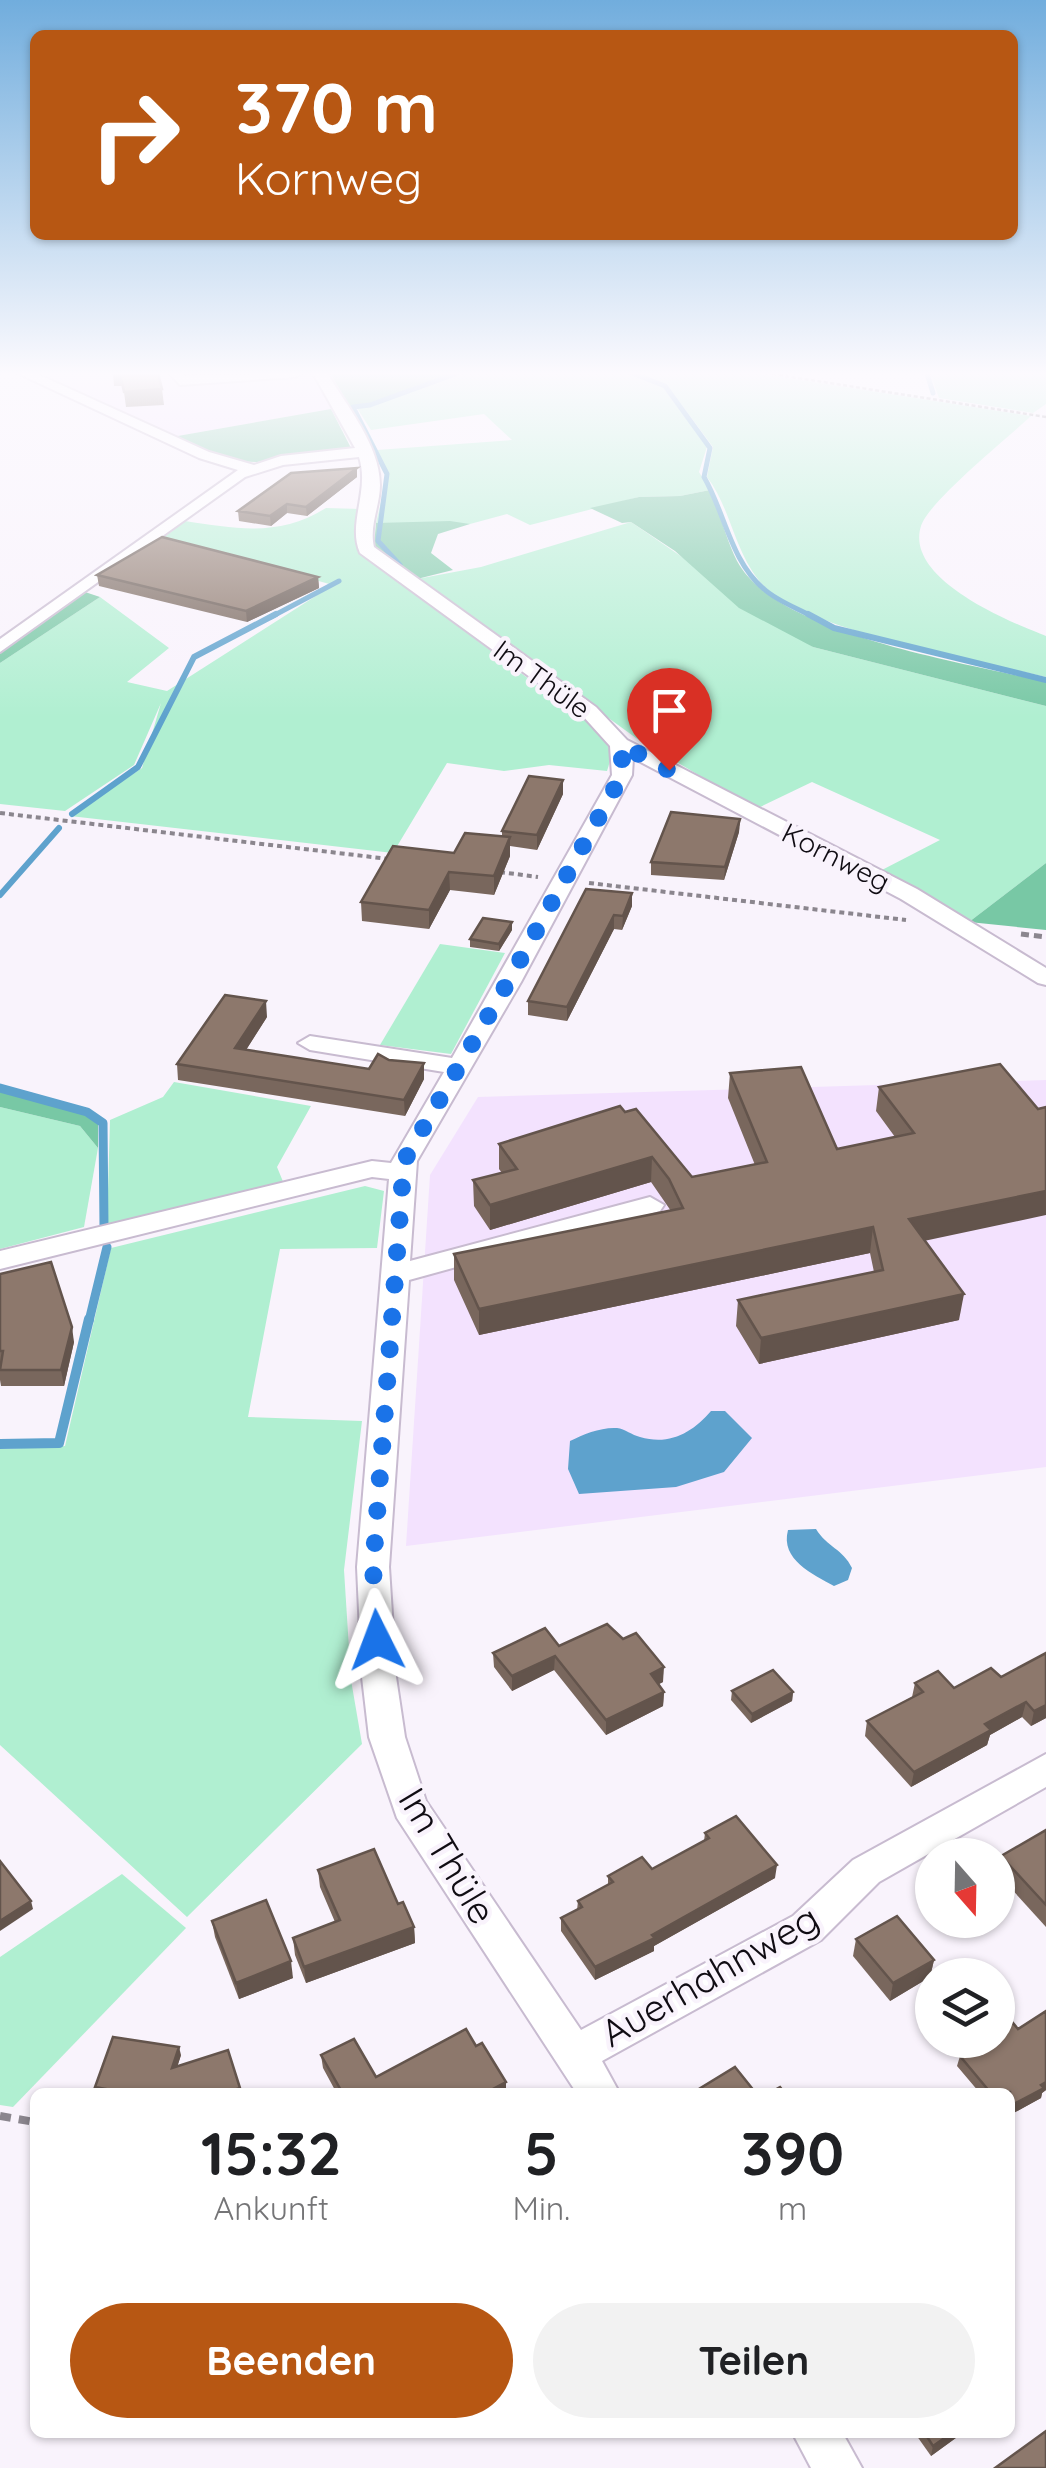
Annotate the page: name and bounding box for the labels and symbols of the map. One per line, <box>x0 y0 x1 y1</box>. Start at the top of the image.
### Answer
street label: Im Thüle <box>487 632 597 725</box>
pin <box>627 668 712 771</box>
street label: Kornweg <box>776 815 896 899</box>
position arrow <box>325 1588 429 1692</box>
street label: Im Thüle <box>389 1779 507 1932</box>
north arrow <box>915 1838 1015 1938</box>
street label: Auerhahnweg <box>592 1893 827 2057</box>

